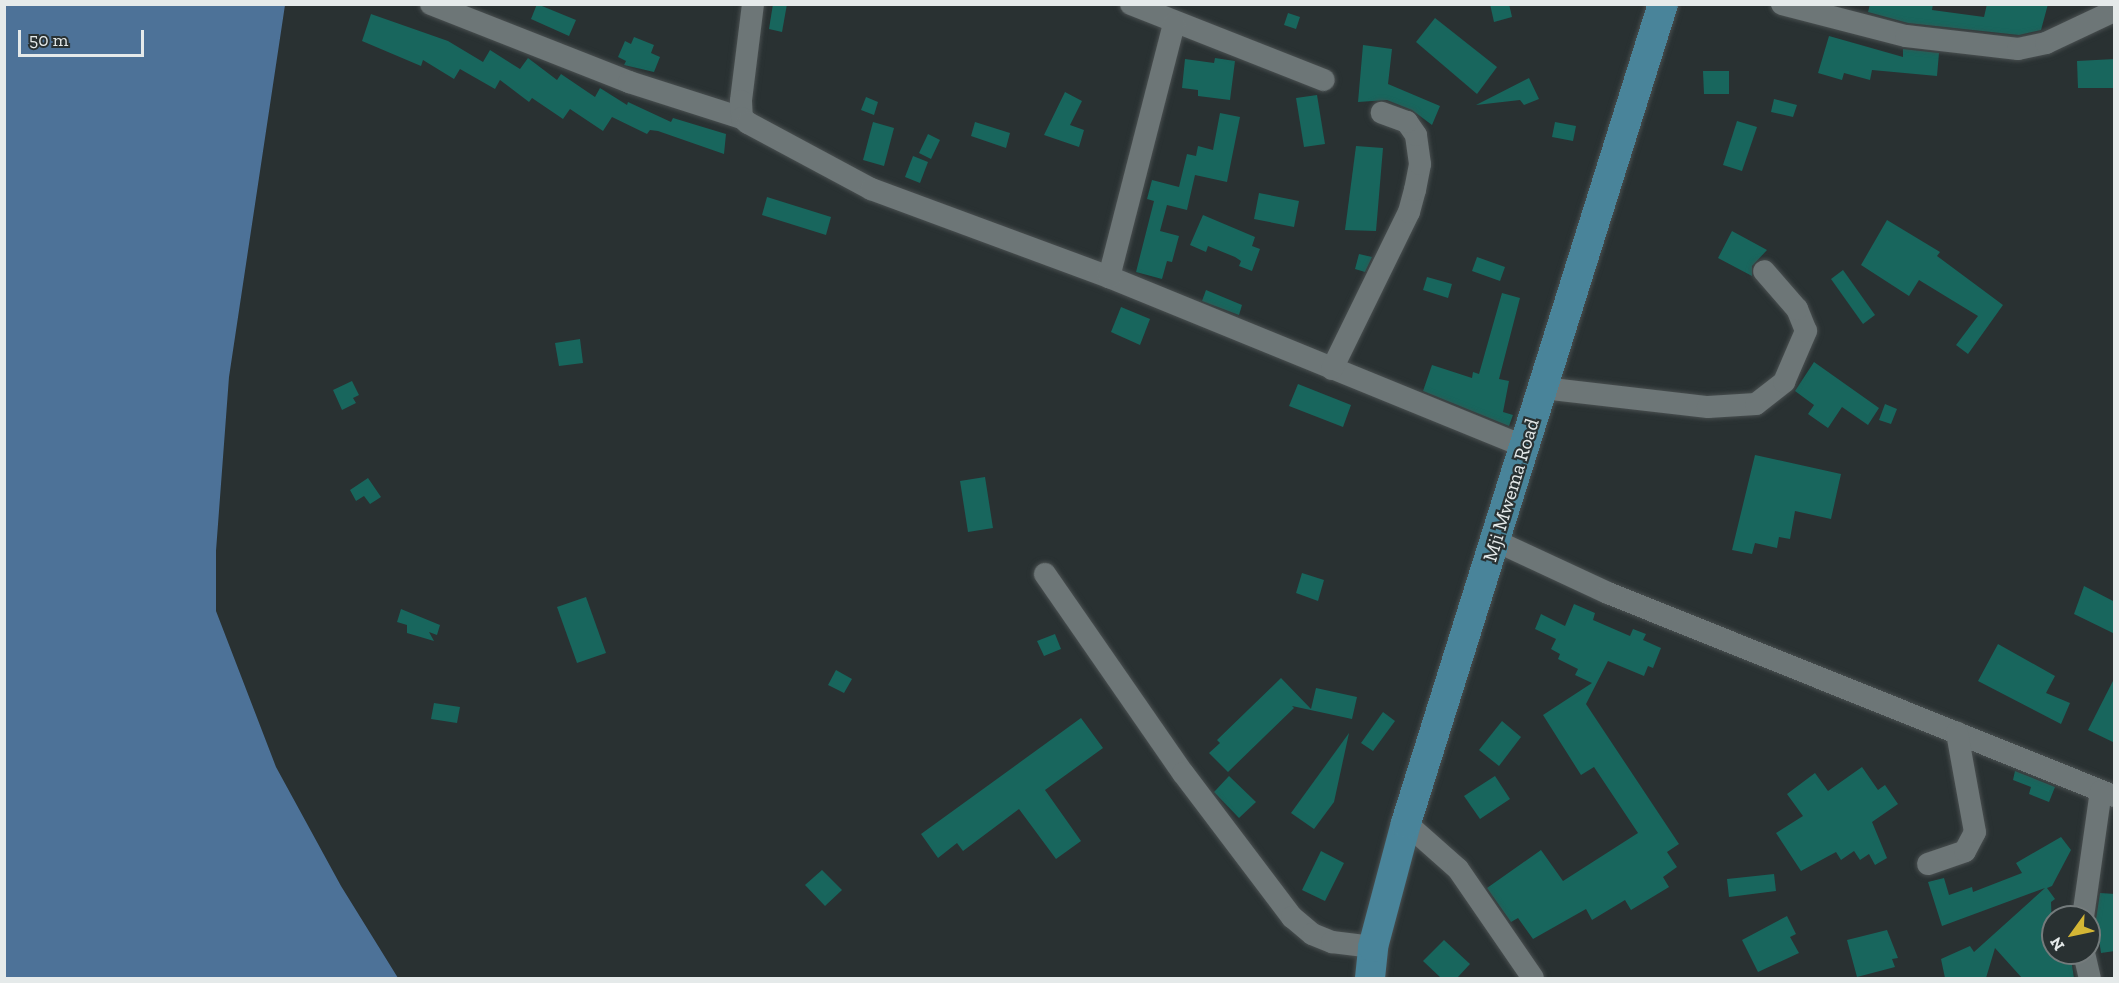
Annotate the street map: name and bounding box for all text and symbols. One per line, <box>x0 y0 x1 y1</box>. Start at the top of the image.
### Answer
scale bar <box>21 18 147 56</box>
text: 50 m <box>29 29 68 51</box>
street label: Mji Mwema Road <box>1478 415 1544 565</box>
north arrow <box>2041 905 2101 965</box>
text: N <box>2046 934 2068 954</box>

